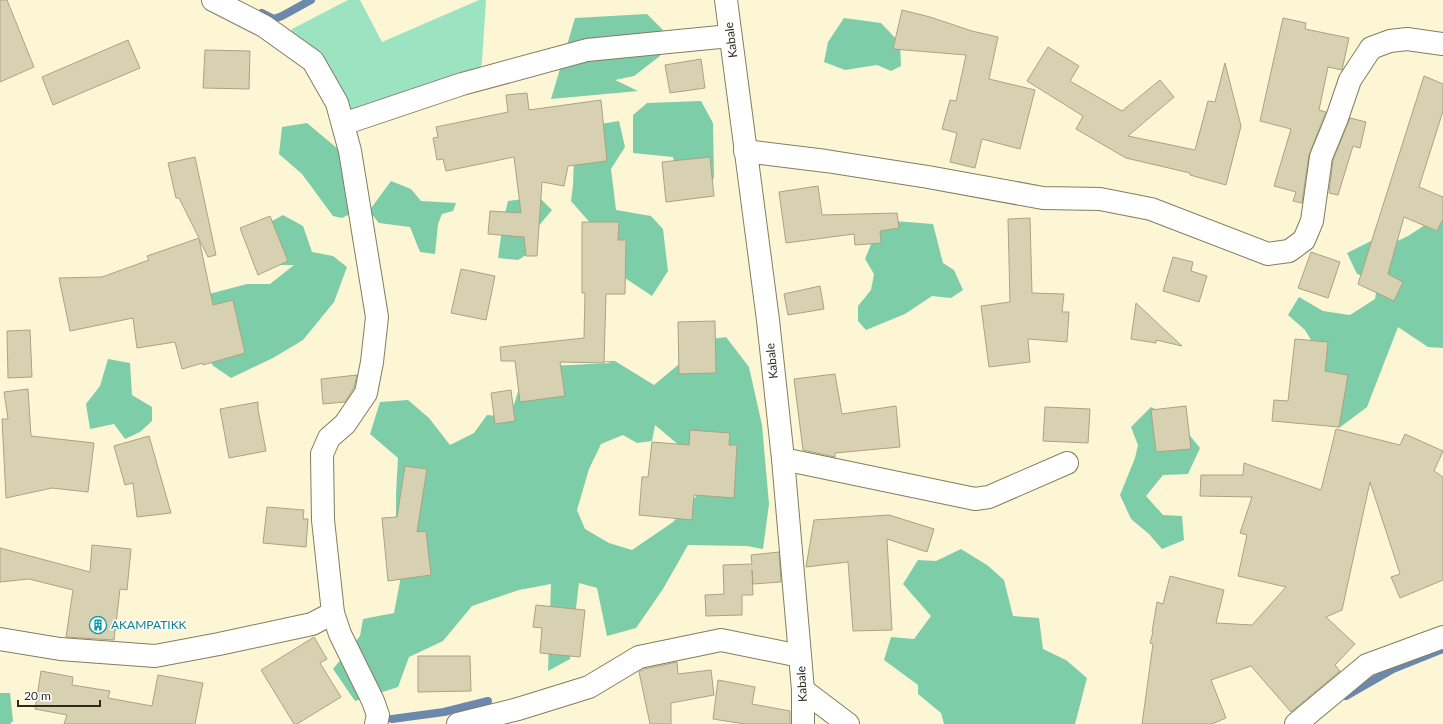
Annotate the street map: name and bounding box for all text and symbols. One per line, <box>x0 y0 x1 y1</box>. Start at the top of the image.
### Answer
street label: Kabale <box>721 21 740 59</box>
street label: Kabale <box>762 342 781 380</box>
building icon: AKAMPATIKK <box>88 615 108 635</box>
place label: AKAMPATIKK <box>111 617 187 632</box>
street label: Kabale <box>793 666 810 702</box>
scale bar <box>18 682 100 708</box>
text: 20 m <box>24 688 51 703</box>

